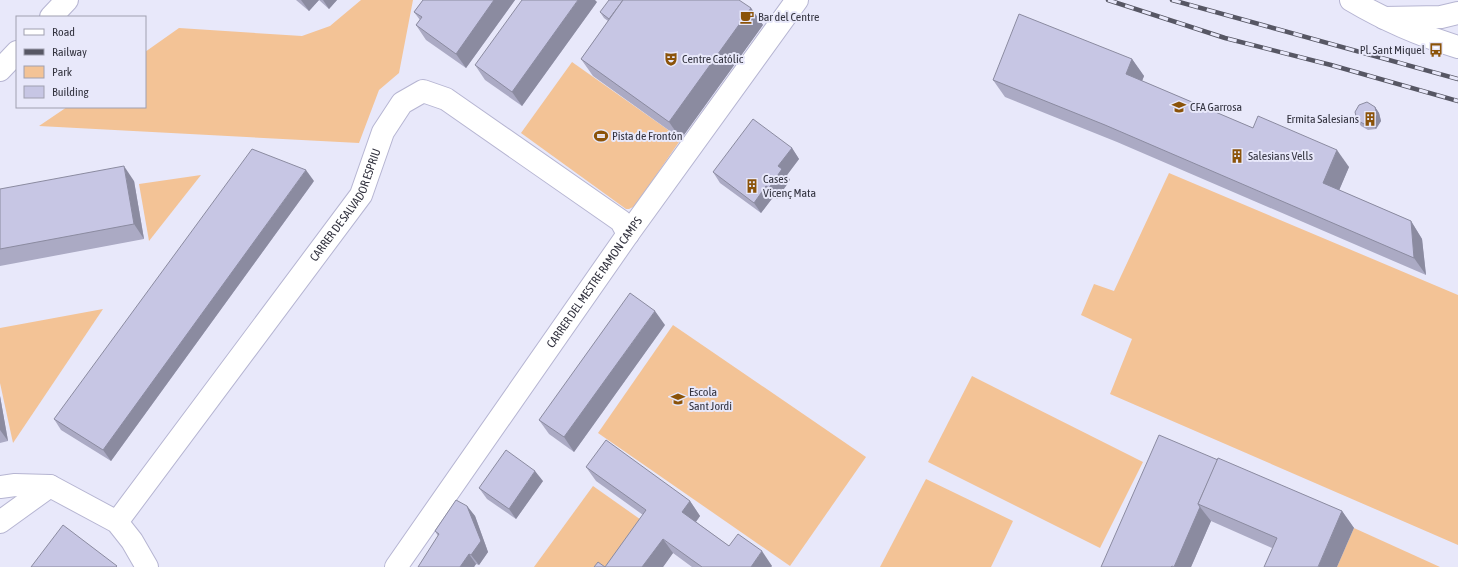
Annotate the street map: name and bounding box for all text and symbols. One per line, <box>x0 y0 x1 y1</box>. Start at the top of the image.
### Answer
cafe icon: Bar del Centre <box>739 9 755 25</box>
place label: Bar del Centre <box>758 10 820 24</box>
legend <box>16 16 146 108</box>
text: Road <box>52 25 75 39</box>
bus stop icon: Pl. Sant Miquel <box>1428 42 1444 58</box>
place label: Pl. Sant Miquel <box>1360 43 1426 57</box>
text: Railway <box>52 45 87 59</box>
theatre icon: Centre Católic <box>663 51 679 67</box>
place label: Centre Católic <box>682 52 744 66</box>
text: Park <box>52 65 73 79</box>
text: Building <box>52 85 90 99</box>
school or university icon: CFA Garrosa <box>1171 99 1187 115</box>
place label: CFA Garrosa <box>1190 100 1242 114</box>
building icon: Ermita Salesians <box>1362 111 1378 127</box>
place label: Ermita Salesians <box>1287 112 1359 126</box>
sports icon: Pista de Frontón <box>593 128 609 144</box>
place label: Pista de Frontón <box>612 129 683 143</box>
street label: CARRER DE SALVADOR ESPRIU <box>307 147 384 264</box>
building icon: Salesians Vells <box>1229 148 1245 164</box>
place label: Salesians Vells <box>1248 149 1313 163</box>
place label: Cases Vicenç Mata <box>763 172 816 200</box>
building icon: Cases Vicenç Mata <box>744 178 760 194</box>
street label: CARRER DEL MESTRE RAMON CAMPS <box>544 214 645 351</box>
place label: Escola Sant Jordi <box>689 385 732 413</box>
school or university icon: Escola Sant Jordi <box>670 391 686 407</box>

